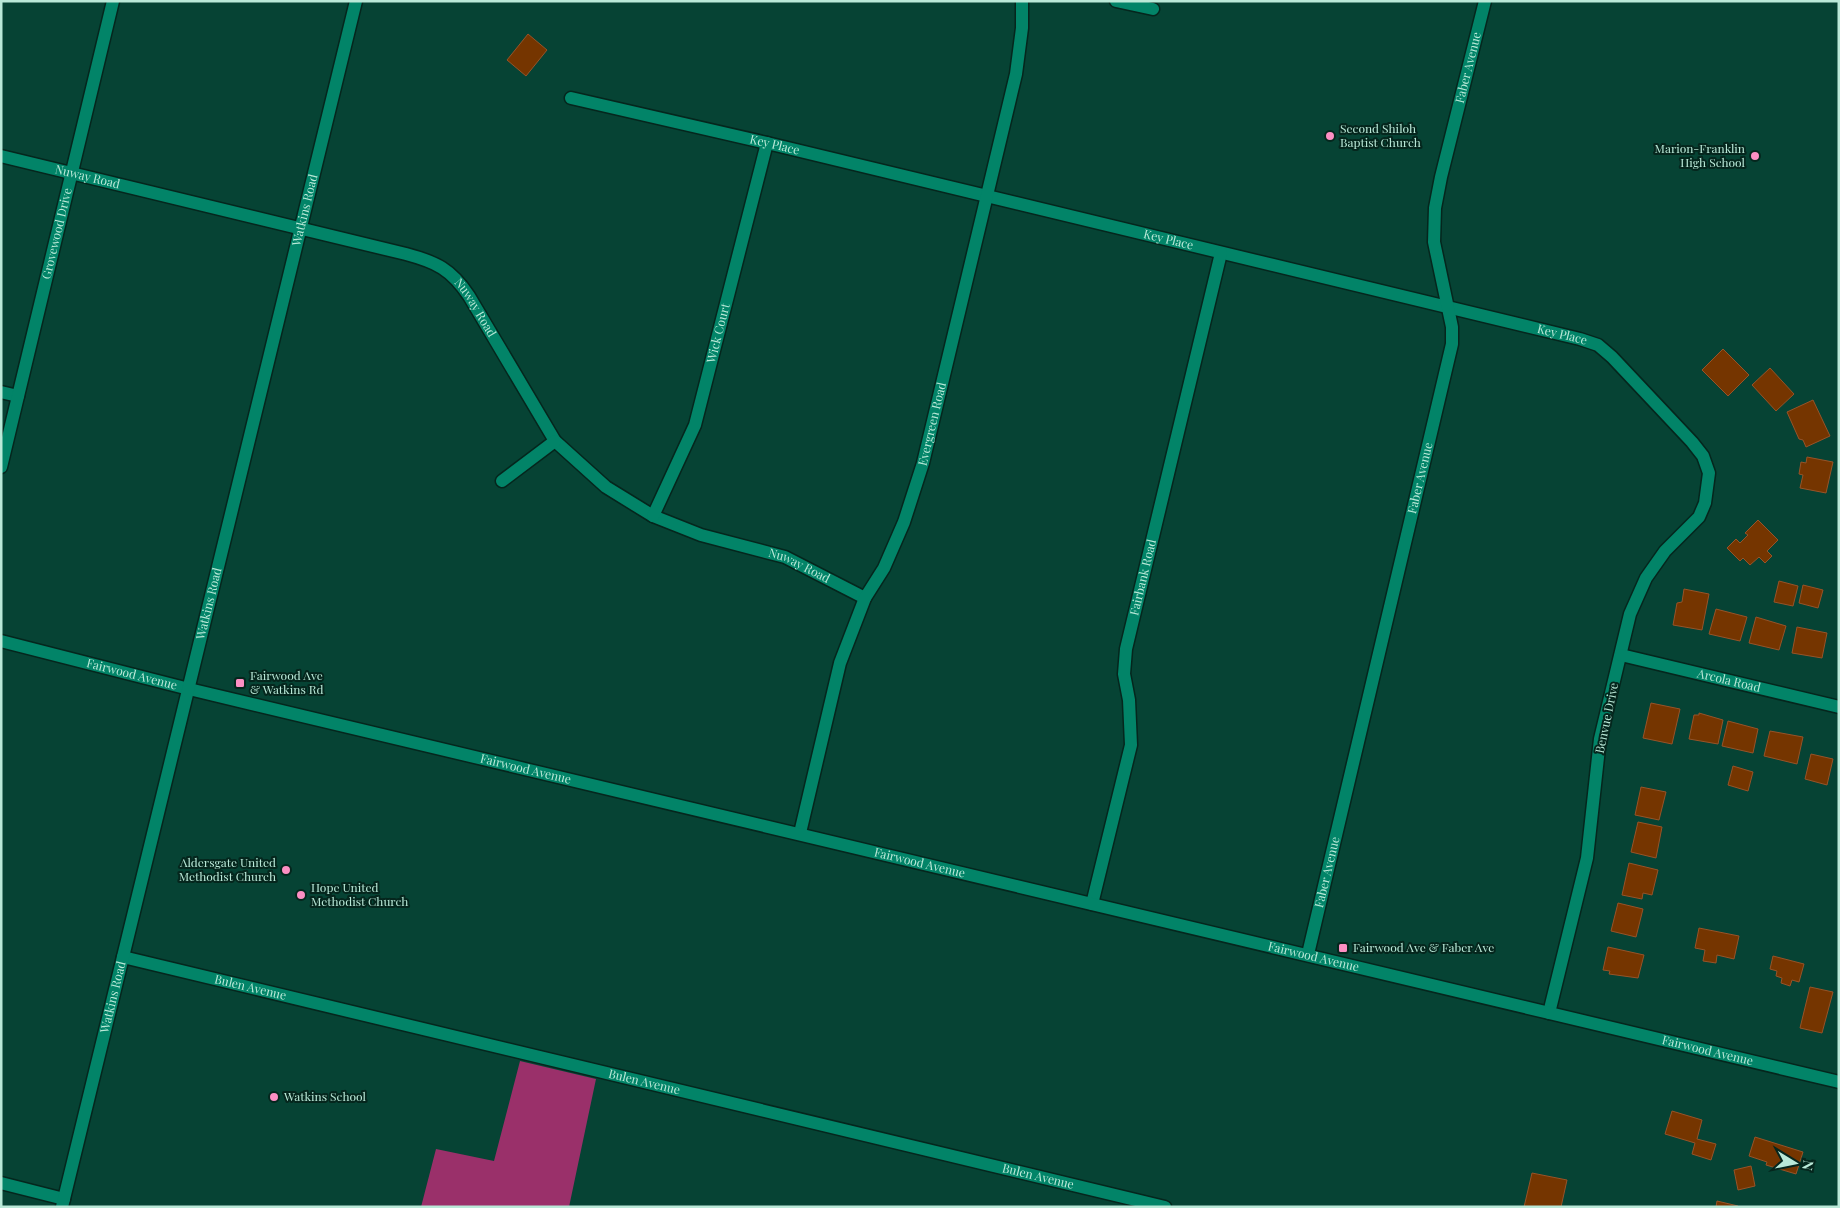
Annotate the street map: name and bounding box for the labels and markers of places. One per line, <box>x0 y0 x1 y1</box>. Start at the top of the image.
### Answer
place label: Second Shiloh Baptist Church <box>1340 120 1421 150</box>
marker: Second Shiloh Baptist Church <box>1324 130 1336 142</box>
place label: Marion-Franklin High School <box>1655 140 1746 170</box>
marker: Marion-Franklin High School <box>1749 150 1761 162</box>
place label: Fairwood Ave & Watkins Rd <box>250 667 324 697</box>
marker: Fairwood Ave & Watkins Rd <box>234 677 246 689</box>
place label: Aldersgate United Methodist Church <box>179 854 276 884</box>
marker: Aldersgate United Methodist Church <box>280 864 292 876</box>
place label: Hope United Methodist Church <box>311 879 408 909</box>
marker: Hope United Methodist Church <box>295 889 307 901</box>
place label: Fairwood Ave & Faber Ave <box>1353 939 1494 955</box>
marker: Fairwood Ave & Faber Ave <box>1337 942 1349 954</box>
place label: Watkins School <box>283 1088 367 1104</box>
marker: Watkins School <box>268 1091 280 1103</box>

